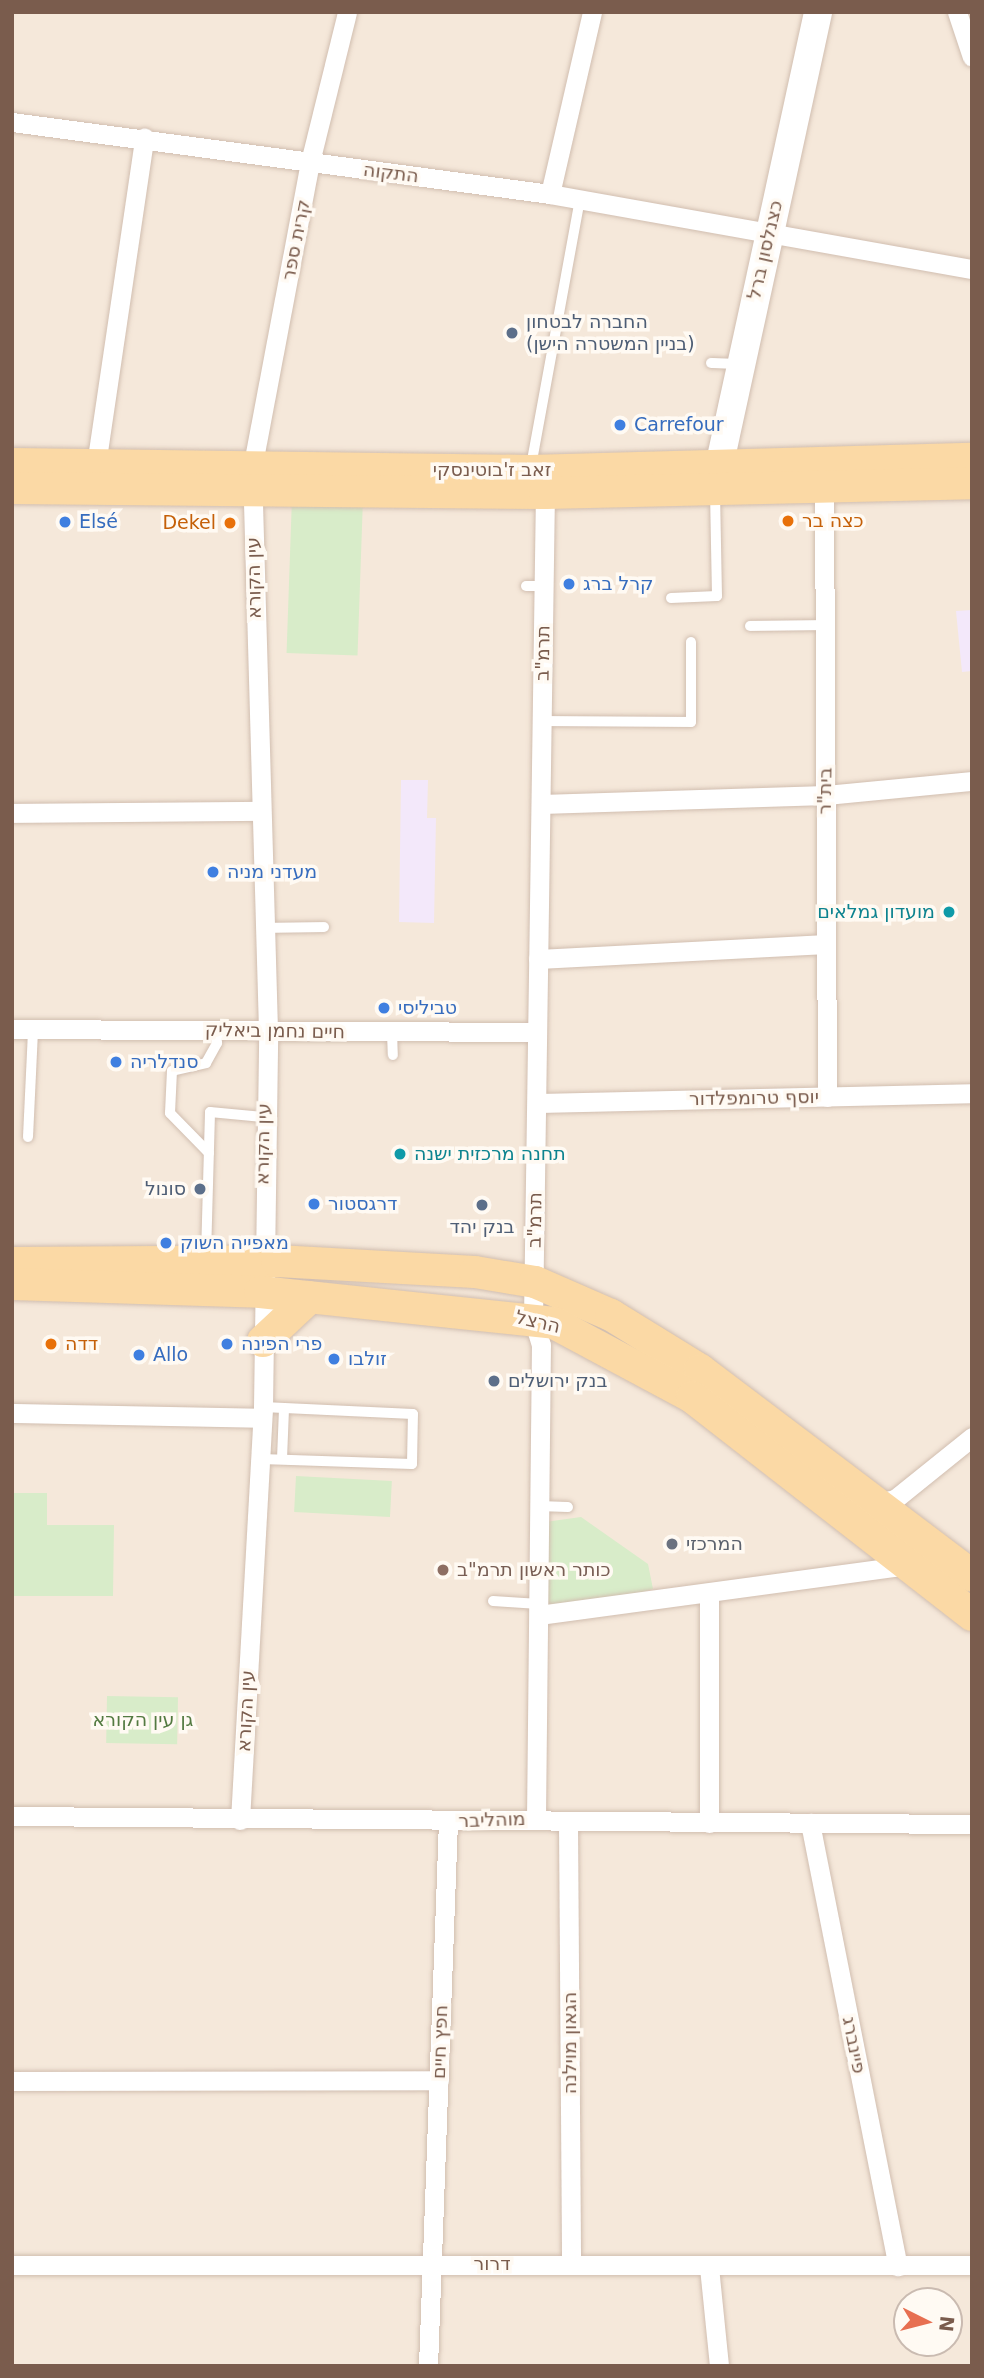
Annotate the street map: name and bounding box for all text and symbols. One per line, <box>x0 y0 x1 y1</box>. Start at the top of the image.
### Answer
street label: התקוה <box>362 158 420 188</box>
street label: קרית ספר <box>277 198 315 282</box>
street label: כצנלסון ברל <box>743 198 787 302</box>
place label: החברה לבטחון (בניין המשטרה הישן) <box>526 311 695 355</box>
marker: החברה לבטחון (בניין המשטרה הישן) <box>504 325 520 341</box>
place label: Carrefour <box>634 414 724 436</box>
marker: Carrefour <box>612 417 628 433</box>
street label: זאב ז'בוטינסקי <box>433 459 551 481</box>
place label: כצה בר <box>802 510 863 532</box>
place label: Elsé <box>79 511 118 533</box>
place label: Dekel <box>162 512 216 534</box>
marker: כצה בר <box>780 513 796 529</box>
marker: Elsé <box>57 514 73 530</box>
marker: Dekel <box>222 515 238 531</box>
street label: עין הקורא <box>242 537 266 619</box>
place label: קרל ברג <box>583 573 654 595</box>
marker: קרל ברג <box>561 576 577 592</box>
street label: תרמ"ב <box>531 625 555 681</box>
street label: בית"ר <box>813 767 837 815</box>
place label: מעדני מניה <box>227 861 317 883</box>
marker: מעדני מניה <box>205 864 221 880</box>
place label: מועדון גמלאים <box>817 901 935 923</box>
marker: מועדון גמלאים <box>941 904 957 920</box>
place label: טביליסי <box>398 997 457 1019</box>
marker: טביליסי <box>376 1000 392 1016</box>
street label: חיים נחמן ביאליק <box>205 1018 345 1044</box>
place label: סנדלריה <box>130 1051 198 1073</box>
marker: סנדלריה <box>108 1054 124 1070</box>
street label: יוסף טרומפלדור <box>689 1085 819 1111</box>
street label: עין הקורא <box>251 1103 275 1185</box>
place label: תחנה מרכזית ישנה <box>414 1143 566 1165</box>
marker: תחנה מרכזית ישנה <box>392 1146 408 1162</box>
place label: סונול <box>145 1178 186 1200</box>
marker: סונול <box>192 1181 208 1197</box>
street label: תרמ"ב <box>523 1192 547 1248</box>
place label: דרגסטור <box>328 1193 397 1215</box>
marker: דרגסטור <box>306 1196 322 1212</box>
marker: בנק יהד <box>474 1197 490 1213</box>
place label: בנק יהד <box>449 1216 515 1238</box>
place label: מאפייה השוק <box>180 1232 289 1254</box>
marker: מאפייה השוק <box>158 1235 174 1251</box>
street label: הרצל <box>513 1306 563 1338</box>
place label: דדה <box>65 1333 98 1355</box>
place label: פרי הפינה <box>241 1333 322 1355</box>
marker: דדה <box>43 1336 59 1352</box>
marker: פרי הפינה <box>219 1336 235 1352</box>
place label: Allo <box>153 1344 188 1366</box>
marker: Allo <box>131 1347 147 1363</box>
place label: זולבו <box>348 1348 387 1370</box>
marker: זולבו <box>326 1351 342 1367</box>
place label: בנק ירושלים <box>508 1370 607 1392</box>
marker: בנק ירושלים <box>486 1373 502 1389</box>
place label: המרכזי <box>686 1533 743 1555</box>
marker: המרכזי <box>664 1536 680 1552</box>
place label: כותר ראשון תרמ"ב <box>457 1559 611 1581</box>
marker: כותר ראשון תרמ"ב <box>435 1562 451 1578</box>
street label: עין הקורא <box>232 1670 260 1752</box>
park label: גן עין הקורא <box>93 1709 193 1731</box>
street label: מוהליבר <box>458 1807 526 1833</box>
street label: הגאון מוילנה <box>559 1992 581 2094</box>
street label: חפץ חיים <box>427 2005 453 2079</box>
street label: פיינברג <box>837 2015 871 2075</box>
street label: דרור <box>474 2253 510 2275</box>
north arrow <box>893 2287 963 2357</box>
text: N <box>935 2315 959 2333</box>

